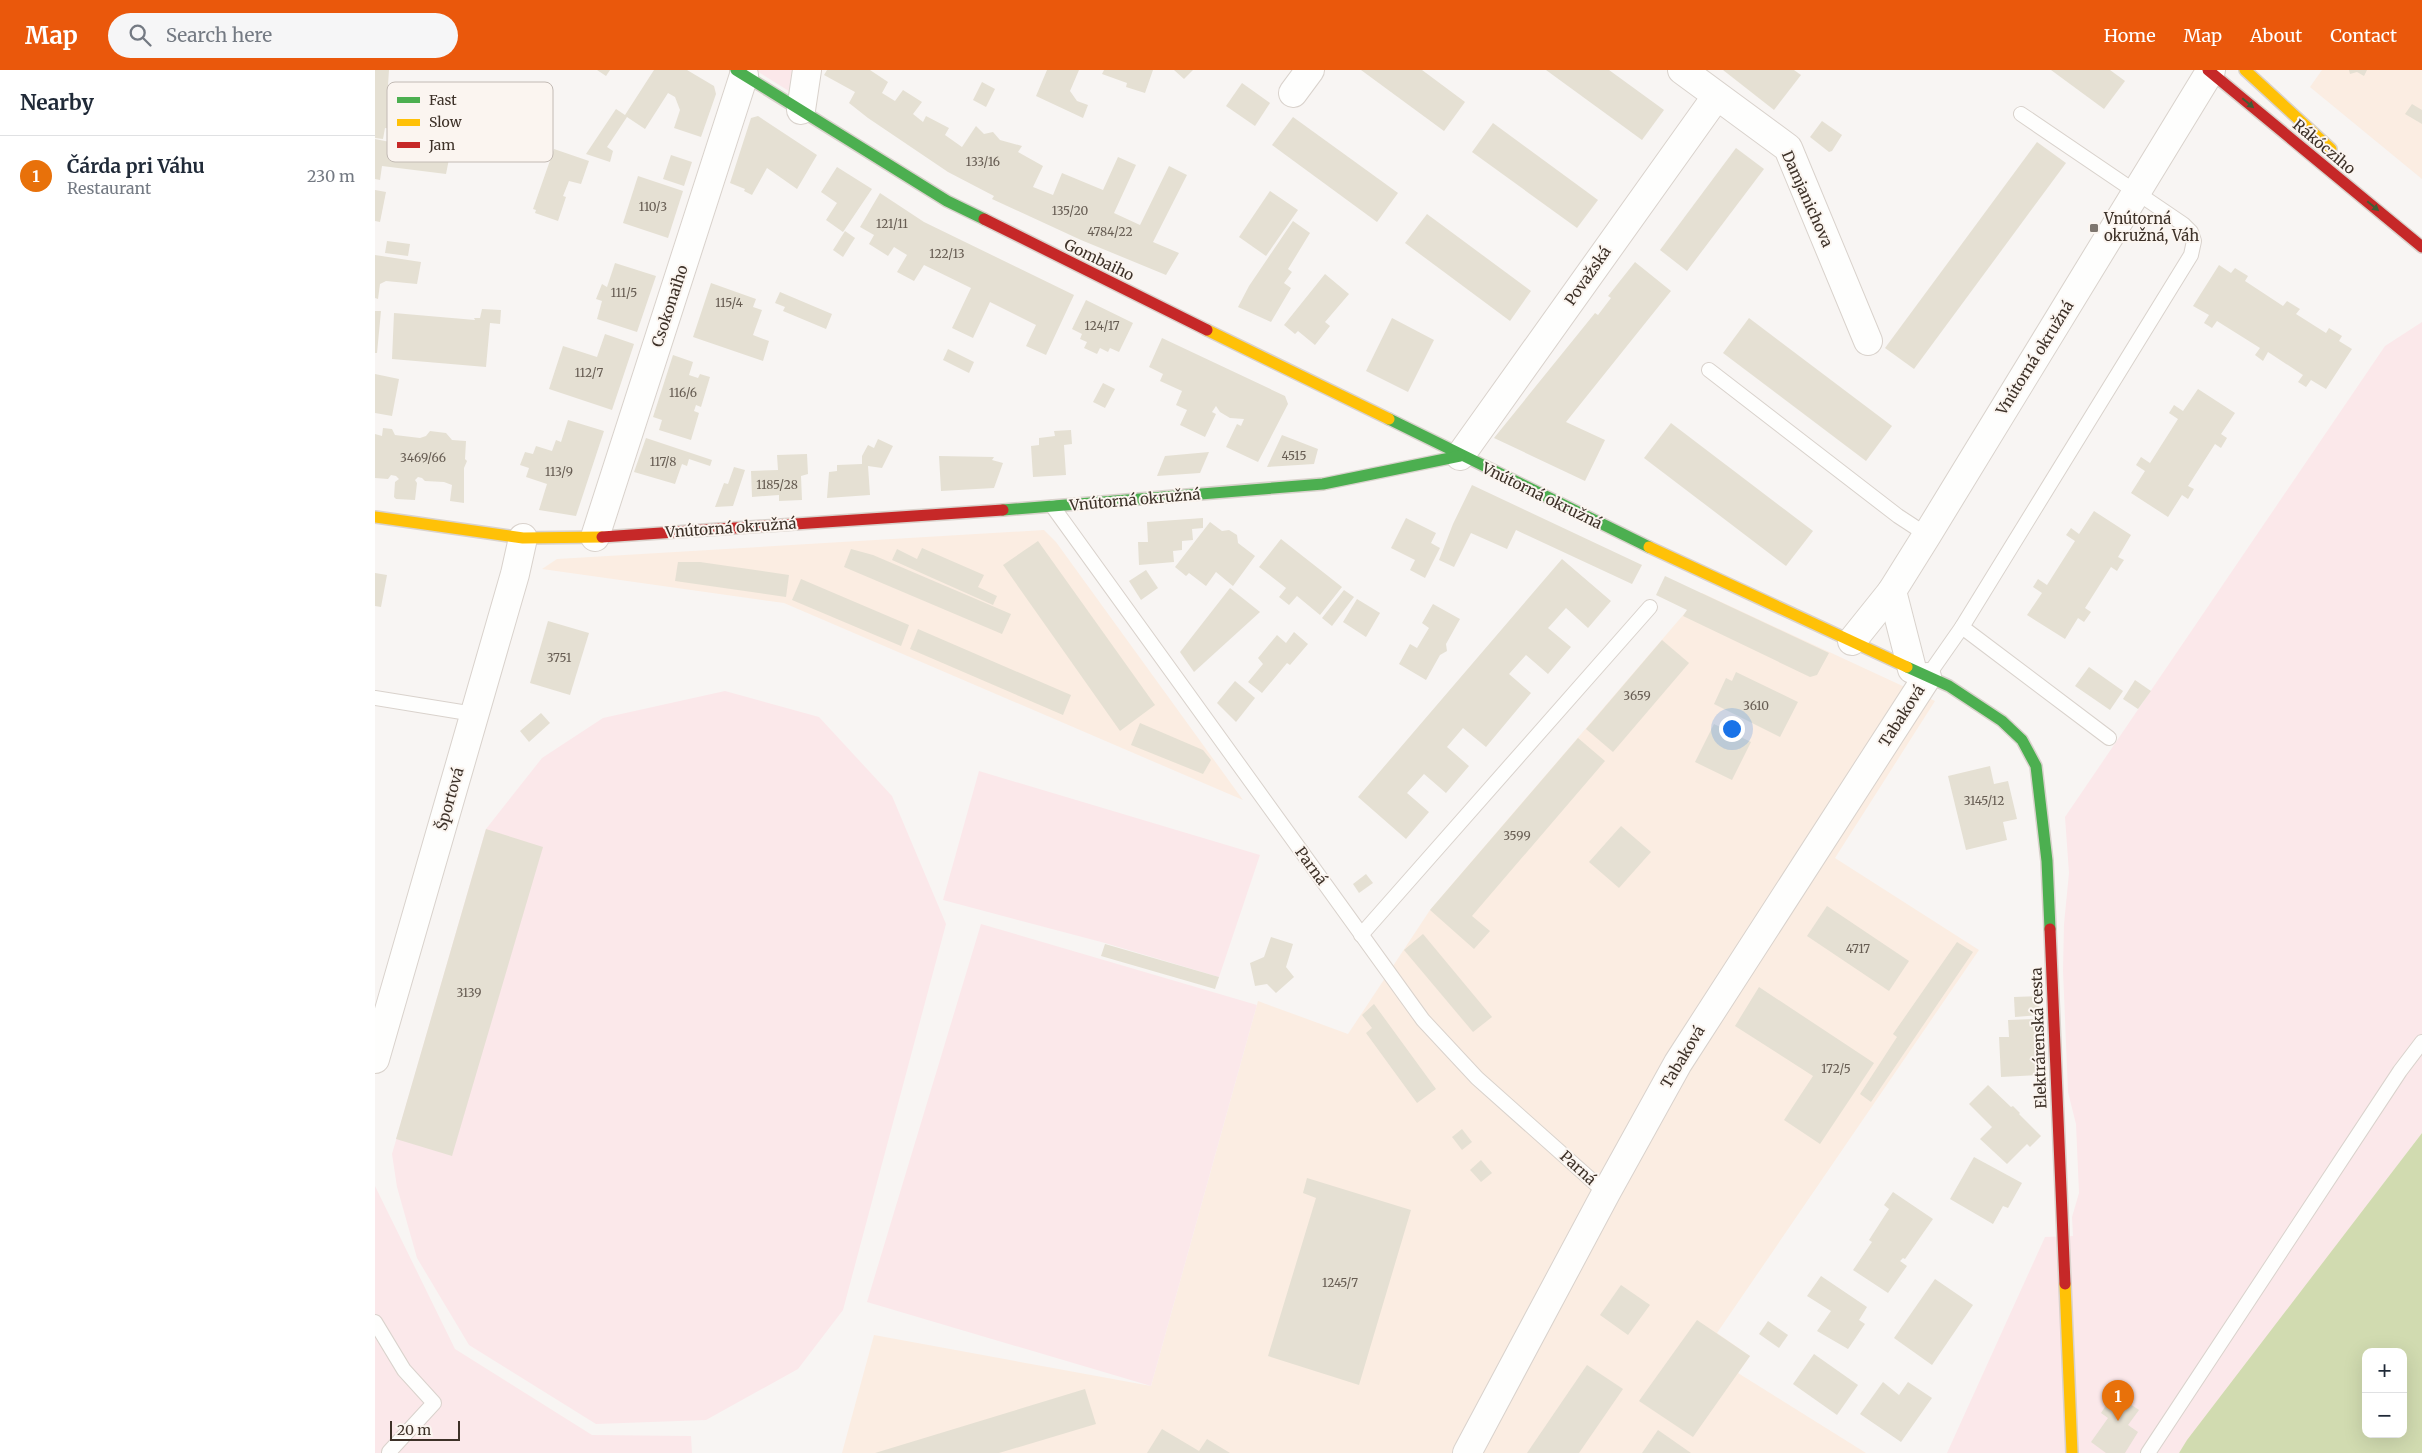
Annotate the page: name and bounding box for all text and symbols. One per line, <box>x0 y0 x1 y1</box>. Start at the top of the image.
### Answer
search box <box>108 13 458 58</box>
text: Map <box>25 20 78 51</box>
icon: search <box>126 21 154 49</box>
text: Search here <box>166 23 272 47</box>
text: Home <box>2104 24 2156 47</box>
text: Map <box>2184 24 2222 47</box>
text: About <box>2250 24 2302 47</box>
text: Contact <box>2330 24 2397 47</box>
legend <box>387 82 553 162</box>
text: Nearby <box>20 89 94 116</box>
text: Fast <box>429 91 457 109</box>
one-way arrow <box>2241 97 2254 108</box>
text: Slow <box>429 113 462 131</box>
street label: Rákócziho <box>2289 115 2360 178</box>
text: Jam <box>428 136 455 154</box>
street label: Damjanichova <box>1778 148 1837 250</box>
text: Čárda pri Váhu <box>67 154 205 178</box>
house number: 133/16 <box>966 154 1000 169</box>
text: 1 <box>32 166 40 186</box>
text: 230 m <box>307 166 355 186</box>
text: Restaurant <box>67 178 151 198</box>
house number: 110/3 <box>639 199 667 214</box>
one-way arrow <box>2366 201 2379 212</box>
house number: 135/20 <box>1052 203 1089 218</box>
place label: Vnútorná okružná, Váh <box>2103 209 2199 245</box>
house number: 121/11 <box>876 216 909 231</box>
marker: Vnútorná okružná, Váh <box>2088 222 2100 234</box>
house number: 4784/22 <box>1087 224 1133 239</box>
street label: Gombaiho <box>1061 234 1137 285</box>
street label: Považská <box>1560 243 1615 309</box>
house number: 122/13 <box>929 246 965 261</box>
street label: Csokonaiho <box>647 262 692 349</box>
house number: 111/5 <box>611 285 637 300</box>
house number: 115/4 <box>715 295 743 310</box>
street label: Vnútorná okružná <box>1991 297 2077 419</box>
house number: 124/17 <box>1084 318 1120 333</box>
house number: 112/7 <box>575 365 603 380</box>
house number: 116/6 <box>669 385 697 400</box>
house number: 4515 <box>1282 448 1306 463</box>
house number: 3469/66 <box>400 450 446 465</box>
house number: 117/8 <box>650 454 676 469</box>
street label: Vnútorná okružná <box>1478 458 1605 533</box>
house number: 113/9 <box>545 464 573 479</box>
house number: 1185/28 <box>756 477 798 492</box>
street label: Vnútorná okružná <box>1068 484 1201 515</box>
street label: Vnútorná okružná <box>664 513 797 542</box>
house number: 3751 <box>547 650 572 665</box>
street label: Tabaková <box>1875 681 1929 750</box>
house number: 3659 <box>1623 688 1651 703</box>
house number: 3610 <box>1743 698 1769 713</box>
your location <box>1719 716 1745 742</box>
street label: Športová <box>431 765 468 832</box>
house number: 3145/12 <box>1964 793 2004 808</box>
house number: 3599 <box>1503 828 1531 843</box>
street label: Parná <box>1291 843 1332 888</box>
house number: 4717 <box>1846 941 1870 956</box>
street label: Elektrárenská cesta <box>2027 967 2050 1109</box>
house number: 3139 <box>456 985 482 1000</box>
street label: Tabaková <box>1657 1022 1709 1091</box>
house number: 172/5 <box>1821 1061 1851 1076</box>
street label: Parná <box>1556 1146 1600 1189</box>
house number: 1245/7 <box>1322 1275 1358 1290</box>
map controls <box>2362 1348 2407 1438</box>
button: + <box>2362 1348 2407 1393</box>
pin: 1 <box>2102 1380 2134 1421</box>
button: − <box>2362 1393 2407 1438</box>
scale bar <box>390 1418 460 1441</box>
text: 20 m <box>397 1421 431 1439</box>

